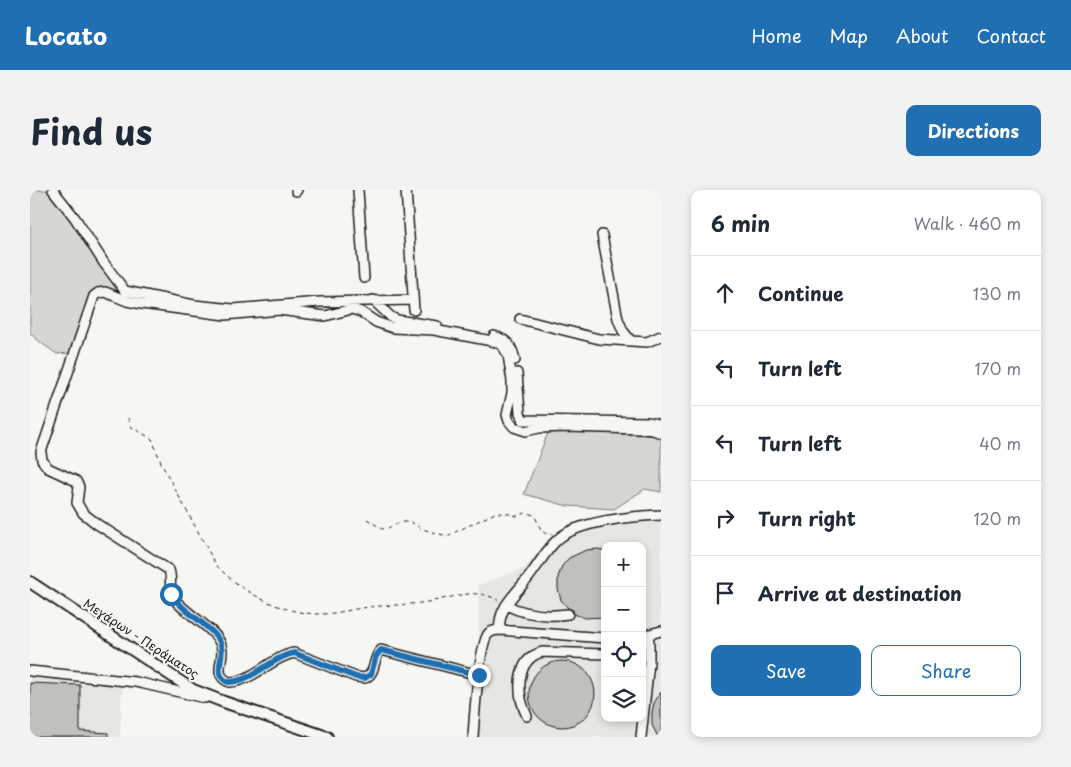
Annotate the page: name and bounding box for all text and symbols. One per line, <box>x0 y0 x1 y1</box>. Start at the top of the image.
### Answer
text: Locato <box>25 17 107 53</box>
text: Home <box>751 22 801 49</box>
text: Map <box>829 22 868 49</box>
text: About <box>896 22 948 49</box>
text: Contact <box>976 22 1046 49</box>
text: Find us <box>30 104 152 157</box>
button: Directions <box>906 105 1041 156</box>
text: 6 min <box>711 207 770 239</box>
text: Walk · 460 m <box>914 211 1021 235</box>
icon: ahead <box>711 279 739 307</box>
text: Continue <box>758 279 844 307</box>
text: 130 m <box>973 281 1021 305</box>
icon: left <box>711 354 739 382</box>
text: Turn left <box>758 354 842 382</box>
text: 170 m <box>975 356 1021 380</box>
icon: left <box>711 429 739 457</box>
text: Turn left <box>758 429 842 457</box>
text: 40 m <box>979 431 1021 455</box>
icon: right <box>711 504 739 532</box>
text: Turn right <box>758 504 856 532</box>
text: 120 m <box>974 506 1021 530</box>
map controls <box>601 542 646 722</box>
button: + <box>601 542 646 587</box>
icon: arrive <box>711 579 739 607</box>
text: Arrive at destination <box>758 579 962 607</box>
route start <box>160 583 183 606</box>
button: − <box>601 587 646 632</box>
street label: Μεγάρων - Περάματος <box>80 594 203 683</box>
button: locate <box>601 632 646 677</box>
button: Save <box>711 645 861 696</box>
button: Share <box>871 645 1021 696</box>
route end <box>468 664 491 687</box>
button: layers <box>601 677 646 722</box>

